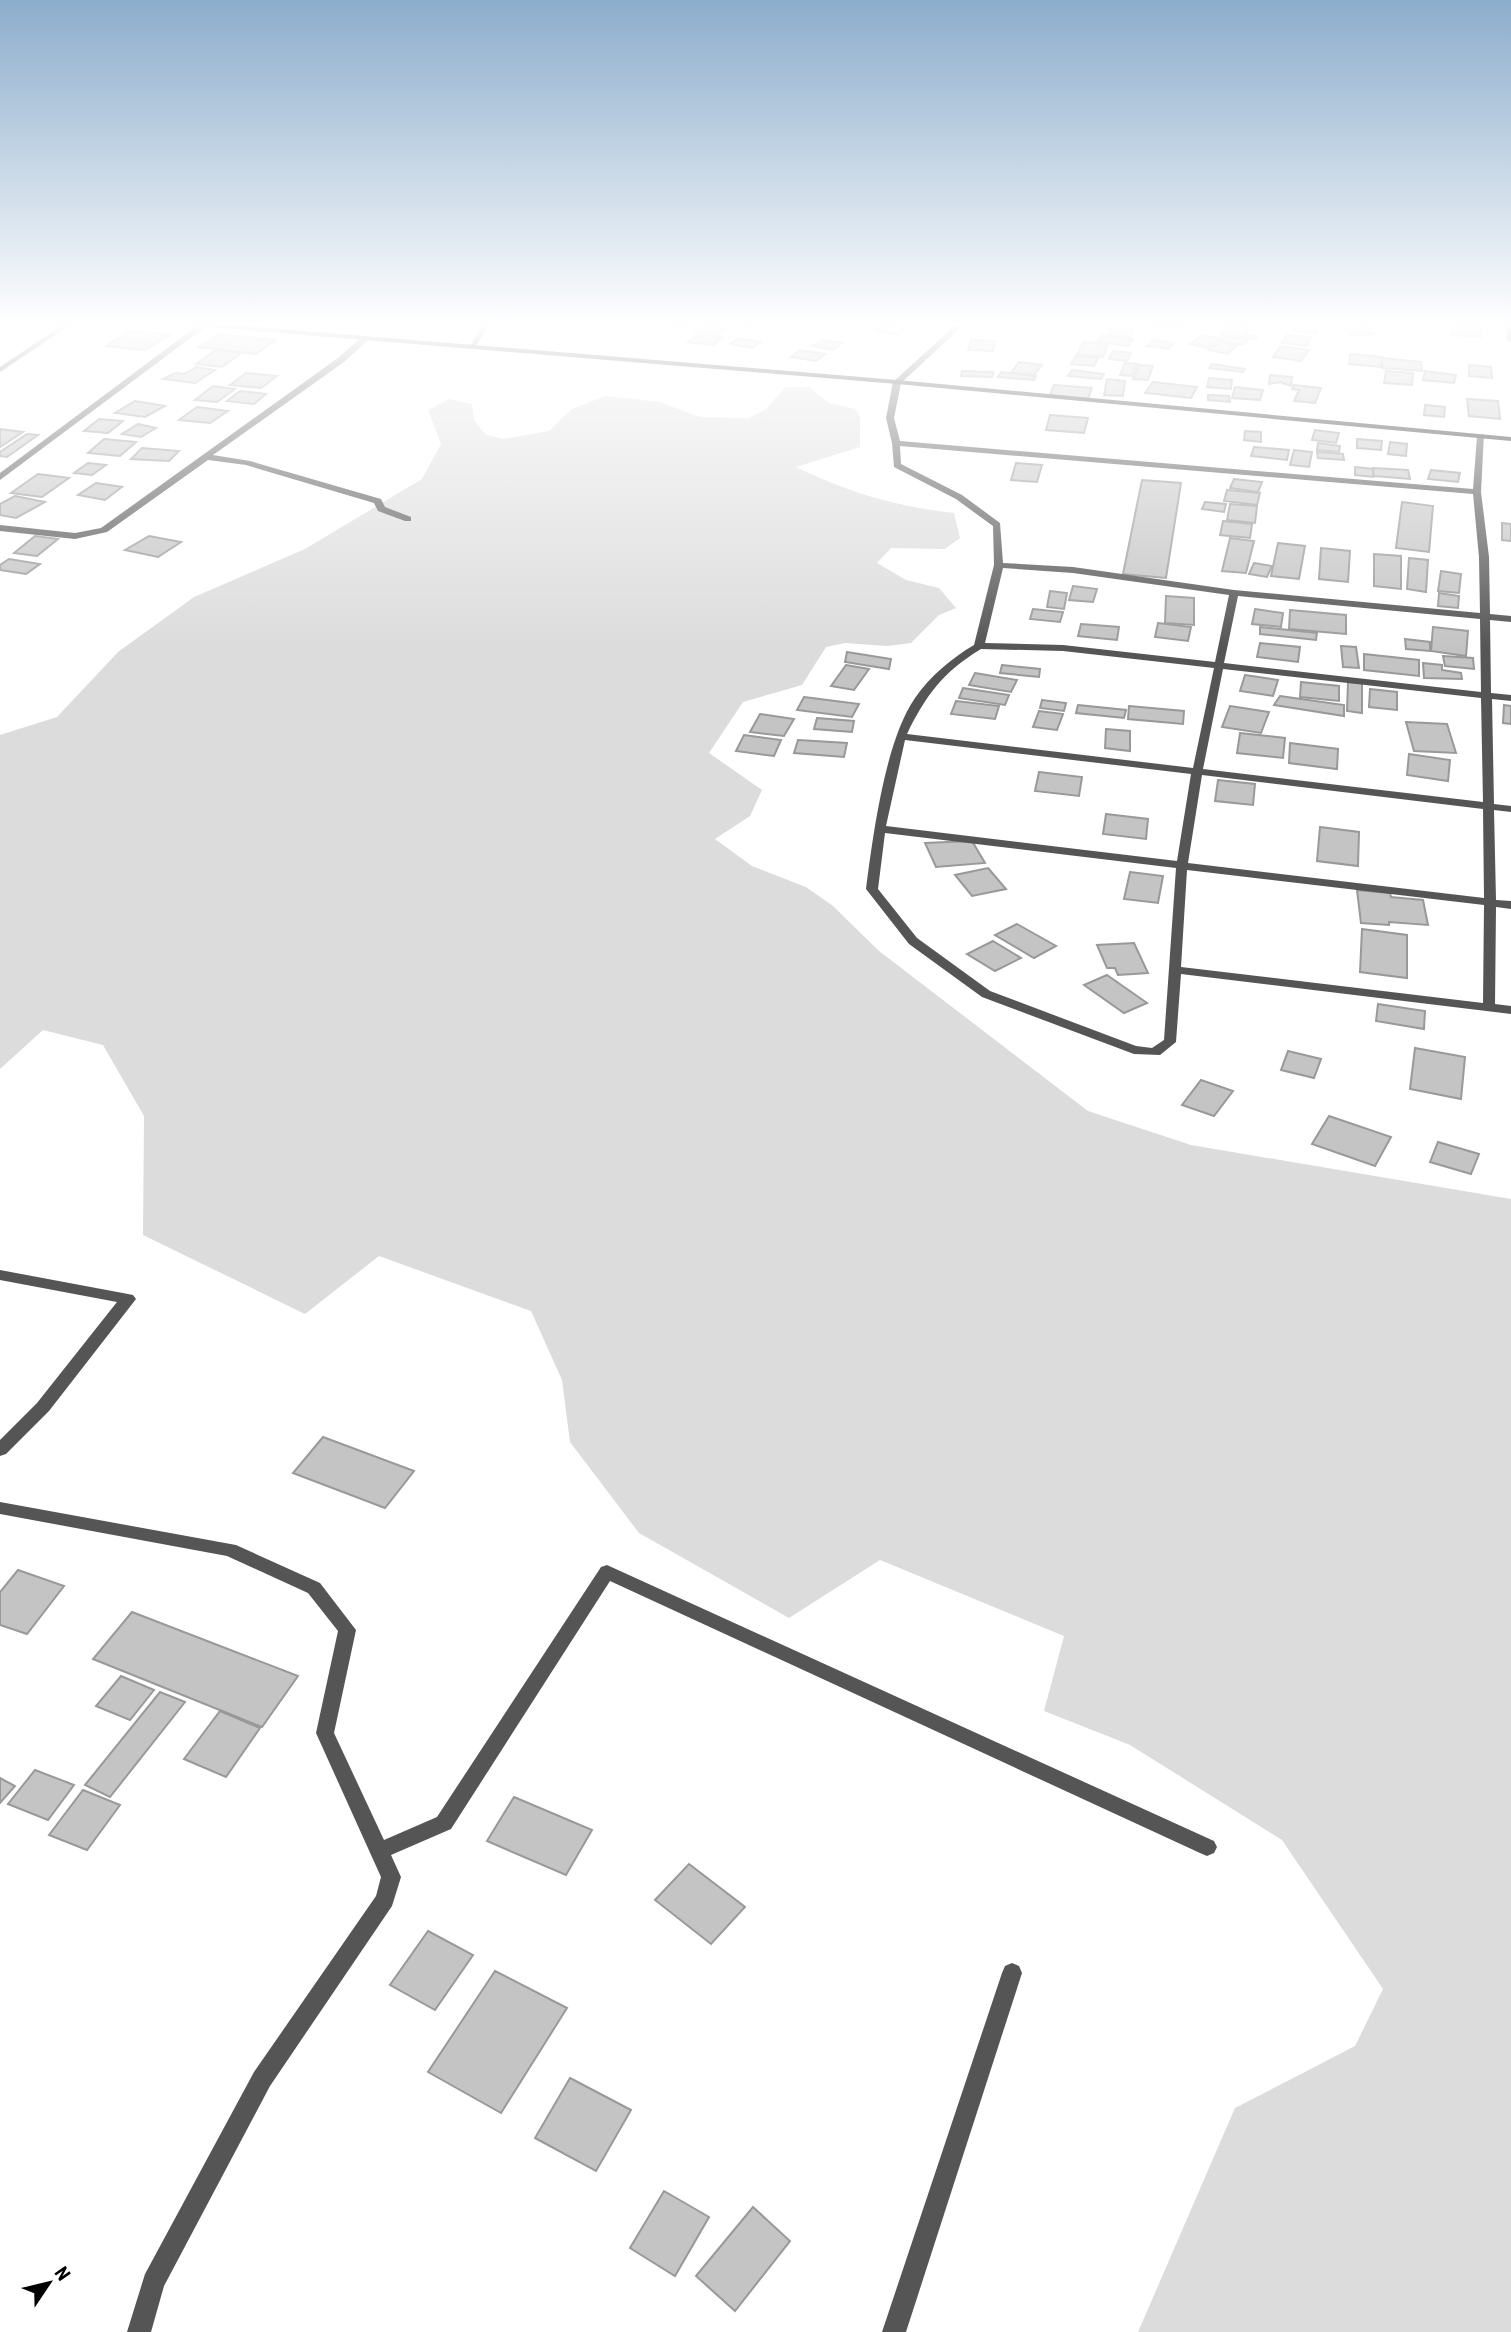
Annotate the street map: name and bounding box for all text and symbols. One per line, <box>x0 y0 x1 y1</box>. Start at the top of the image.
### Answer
north arrow <box>14 2248 84 2318</box>
text: N <box>50 2262 75 2285</box>

